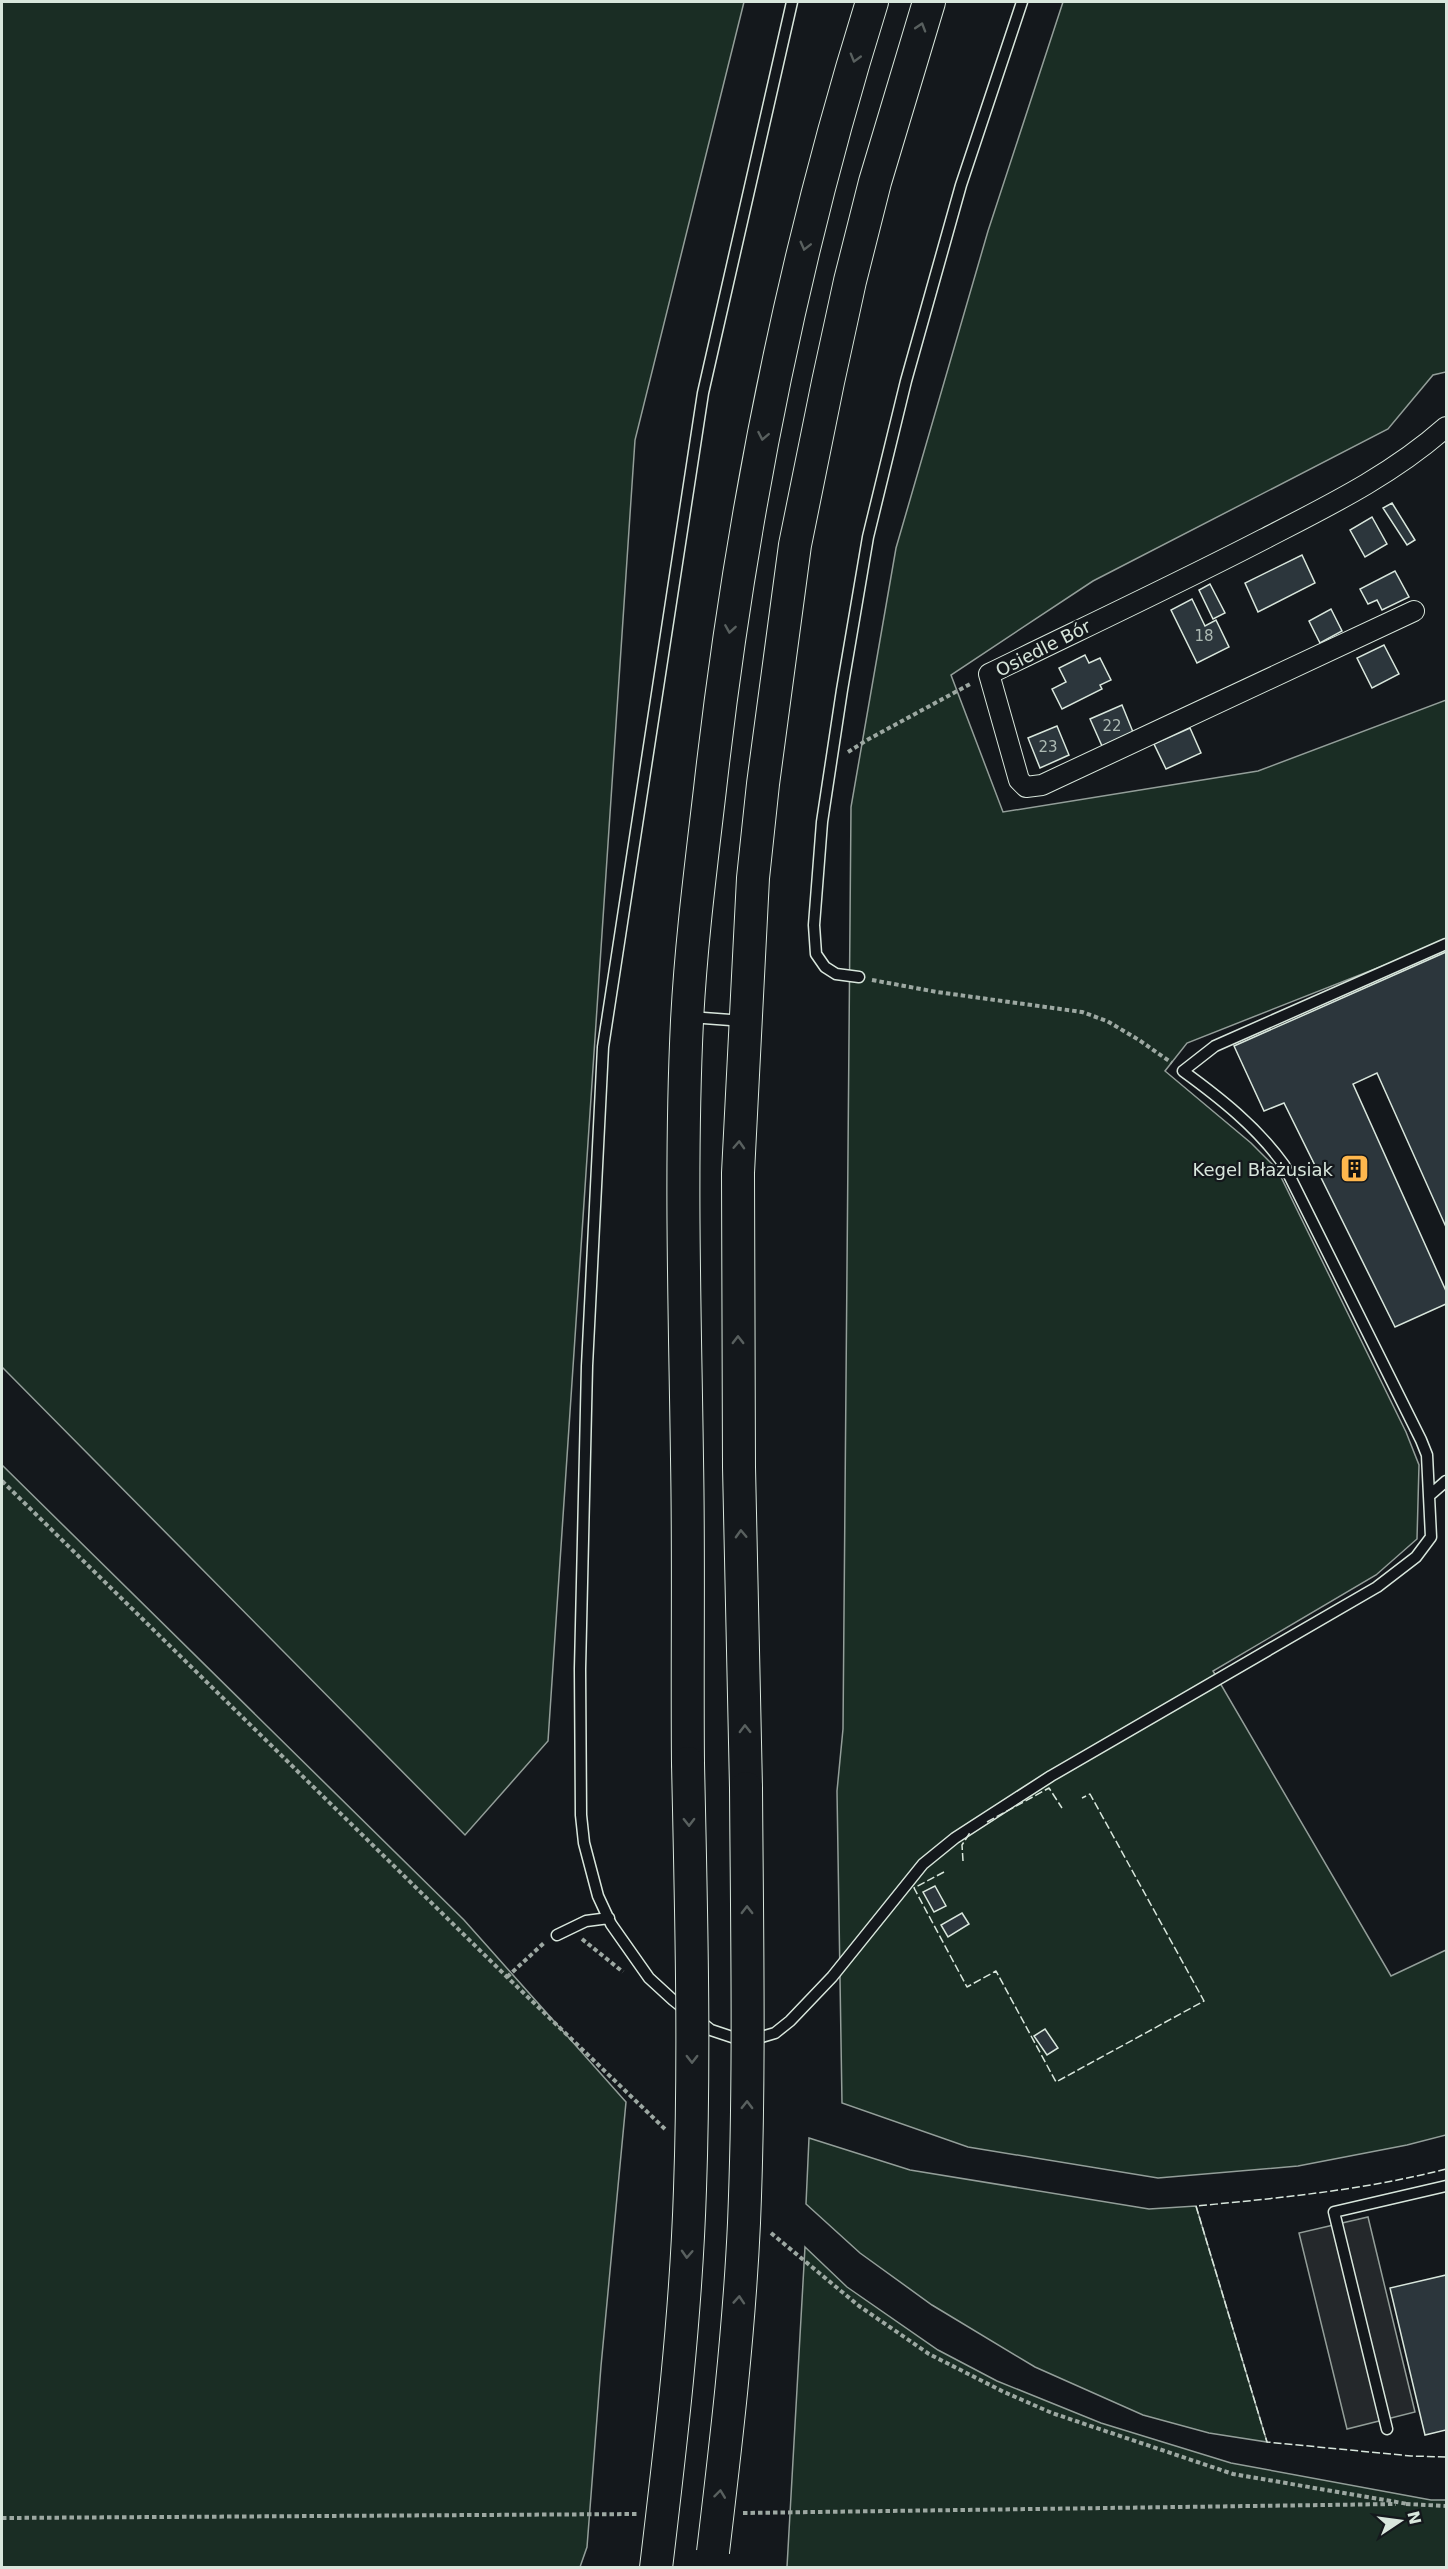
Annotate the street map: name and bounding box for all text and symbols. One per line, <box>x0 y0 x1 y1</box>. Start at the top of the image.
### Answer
one-way arrow <box>914 22 926 33</box>
one-way arrow <box>850 52 862 62</box>
one-way arrow <box>799 241 812 251</box>
one-way arrow <box>757 431 770 441</box>
street label: Osiedle Bór <box>992 615 1094 681</box>
one-way arrow <box>725 624 737 633</box>
house number: 18 <box>1194 627 1214 645</box>
house number: 22 <box>1102 717 1122 735</box>
house number: 23 <box>1038 738 1058 756</box>
one-way arrow <box>733 1140 746 1149</box>
building icon: Kegel Błażusiak <box>1338 1153 1370 1185</box>
place label: Kegel Błażusiak <box>1193 1159 1334 1180</box>
one-way arrow <box>732 1335 744 1344</box>
one-way arrow <box>735 1530 748 1539</box>
one-way arrow <box>739 1725 751 1734</box>
one-way arrow <box>683 1817 695 1826</box>
one-way arrow <box>741 1906 753 1915</box>
one-way arrow <box>686 2054 698 2063</box>
one-way arrow <box>741 2101 753 2110</box>
one-way arrow <box>680 2249 693 2258</box>
one-way arrow <box>732 2295 745 2304</box>
one-way arrow <box>713 2490 726 2499</box>
north arrow <box>1370 2491 1430 2551</box>
text: N <box>1403 2509 1425 2526</box>

